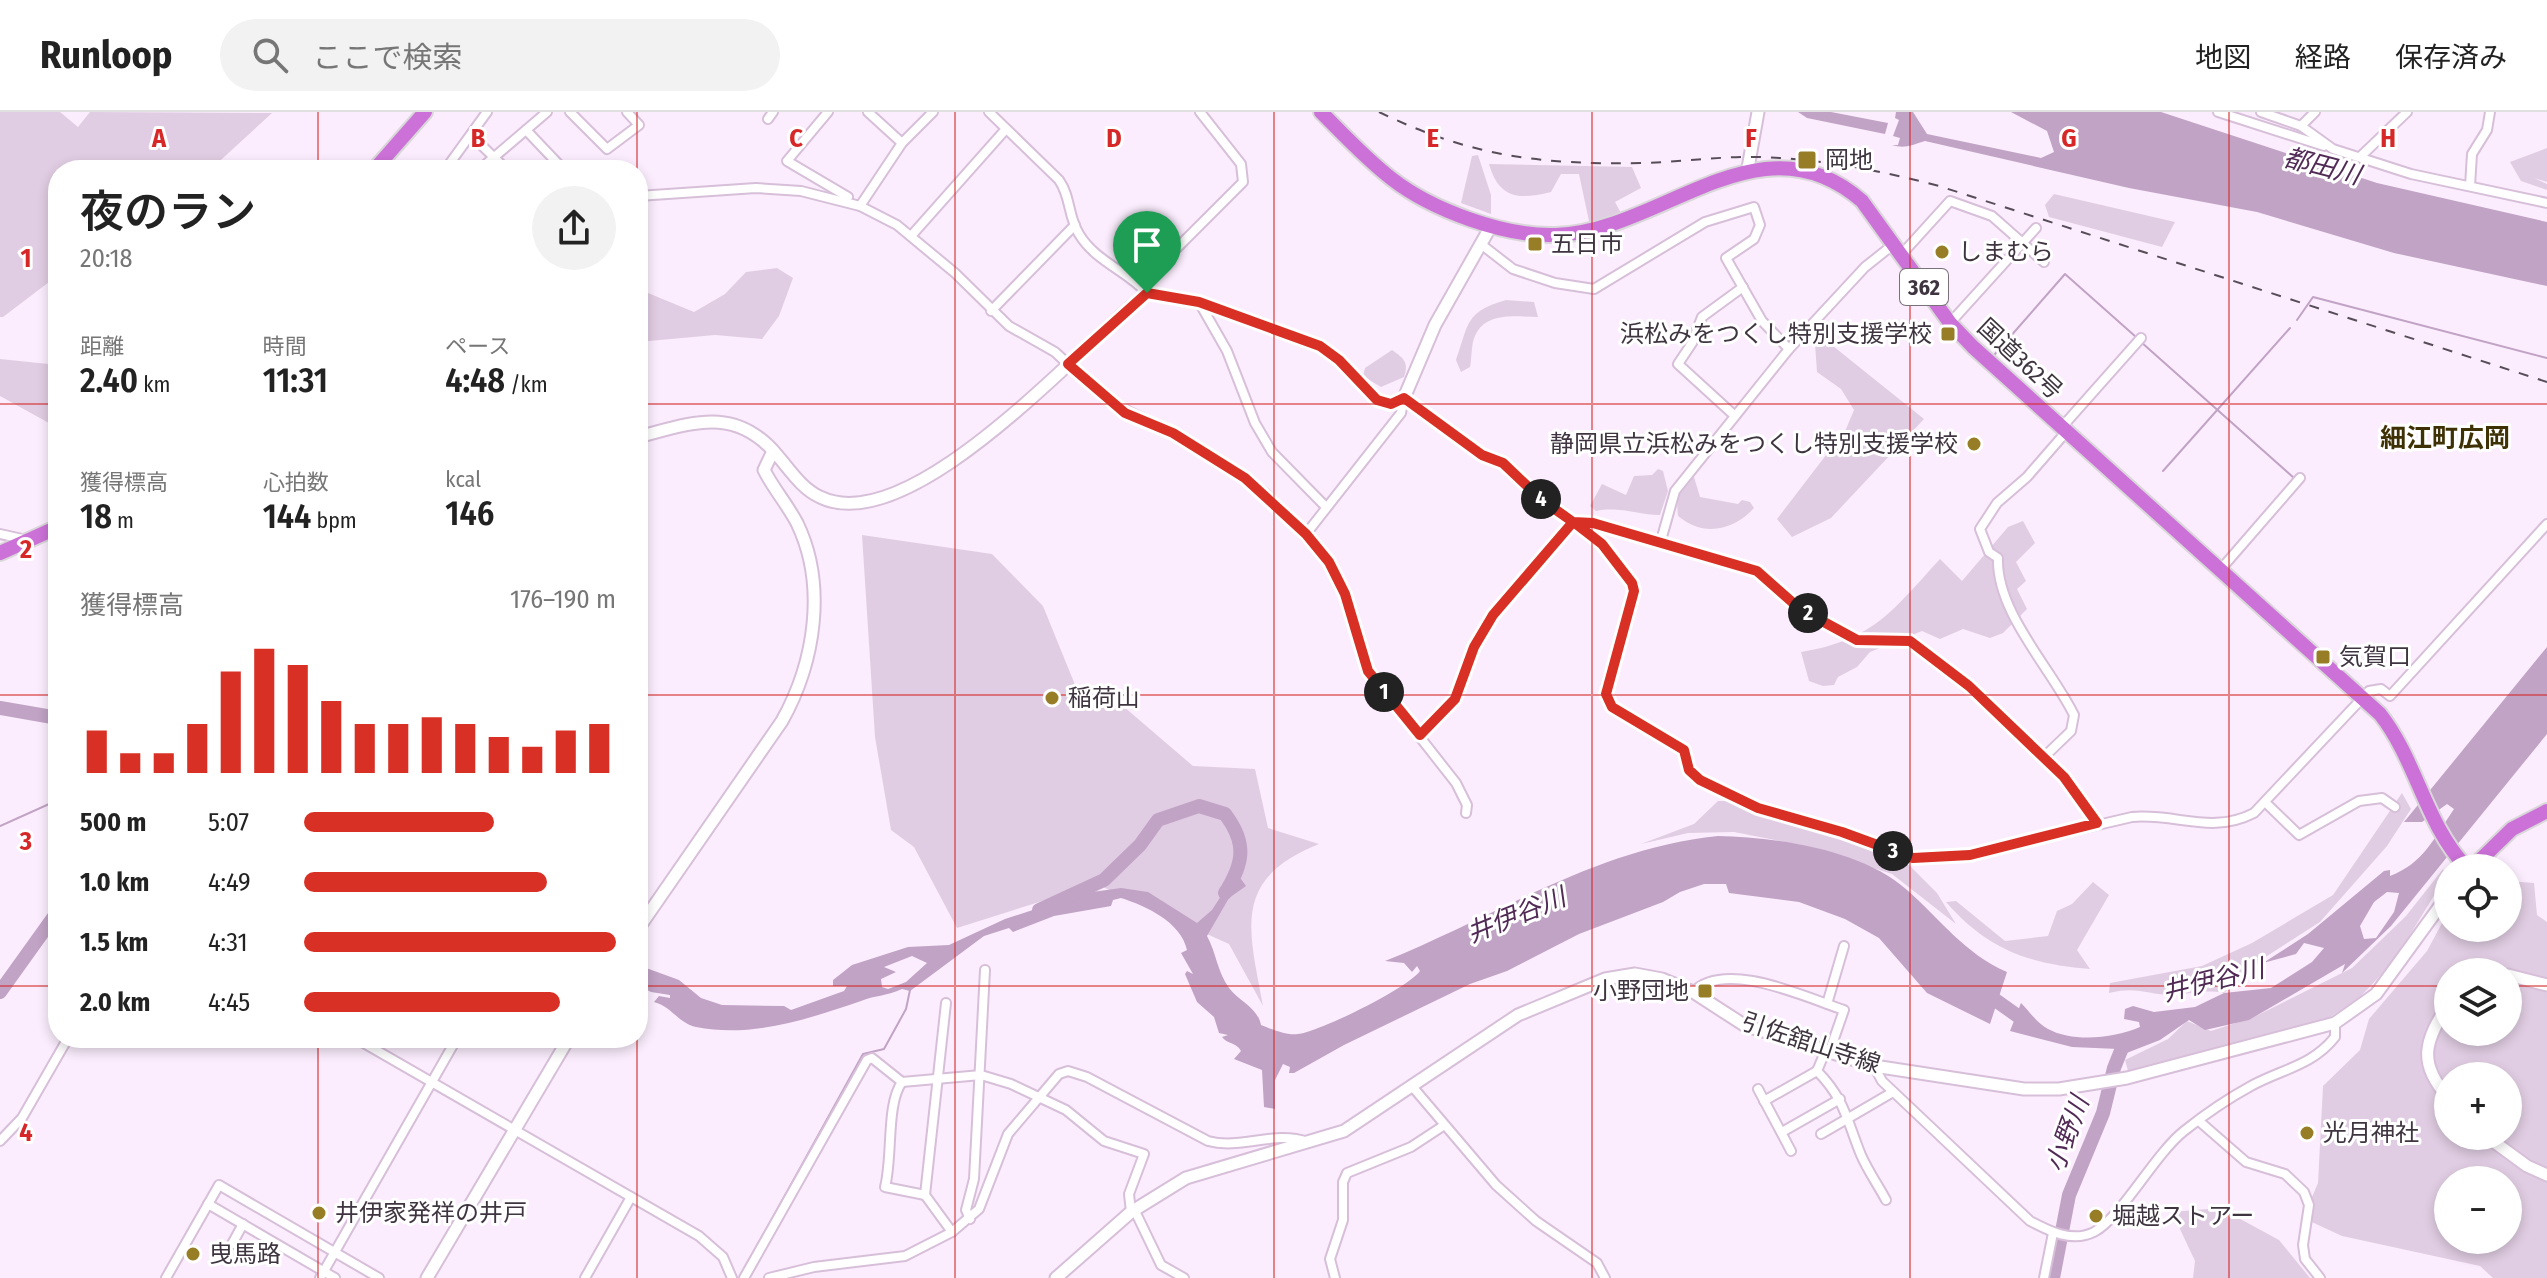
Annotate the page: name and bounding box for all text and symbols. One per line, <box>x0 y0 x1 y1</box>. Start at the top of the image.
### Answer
search box <box>220 19 780 91</box>
text: Runloop <box>40 32 172 78</box>
icon: search <box>248 33 292 77</box>
text: ここで検索 <box>312 40 462 76</box>
text: 地図 <box>2195 41 2251 74</box>
text: 経路 <box>2295 41 2351 74</box>
text: 保存済み <box>2395 41 2507 74</box>
text: A <box>151 123 167 154</box>
text: B <box>471 123 486 154</box>
text: C <box>789 123 803 154</box>
text: D <box>1106 123 1122 154</box>
text: E <box>1427 123 1439 154</box>
text: F <box>1745 123 1757 154</box>
text: G <box>2061 123 2077 154</box>
text: H <box>2380 123 2396 154</box>
water label: 都田川 <box>2280 142 2366 192</box>
place label: 岡地 <box>1825 146 1873 174</box>
marker: 岡地 <box>1796 149 1818 171</box>
text: 夜のラン <box>80 186 256 239</box>
button: share <box>532 186 616 270</box>
pin <box>1113 211 1181 293</box>
icon: arrive <box>1125 223 1169 267</box>
place label: 五日市 <box>1551 230 1623 258</box>
marker: 五日市 <box>1526 235 1544 253</box>
place label: しまむら <box>1958 238 2054 266</box>
text: 1 <box>21 243 32 274</box>
text: 20:18 <box>80 243 133 274</box>
marker: しまむら <box>1933 243 1951 261</box>
road number: 362 <box>1900 269 1948 305</box>
street label: 国道362号 <box>1972 313 2068 405</box>
place label: 浜松みをつくし特別支援学校 <box>1620 320 1932 348</box>
marker: 浜松みをつくし特別支援学校 <box>1939 325 1957 343</box>
text: 距離 <box>80 333 124 360</box>
text: 時間 <box>263 333 307 360</box>
text: ペース <box>445 333 510 360</box>
text: 2.40 <box>80 360 138 401</box>
text: 11:31 <box>263 360 328 401</box>
text: 4:48 <box>445 360 505 401</box>
text: km <box>138 371 170 398</box>
text: /km <box>505 371 548 398</box>
district label: 細江町広岡 <box>2380 423 2510 454</box>
place label: 静岡県立浜松みをつくし特別支援学校 <box>1550 430 1958 458</box>
marker: 静岡県立浜松みをつくし特別支援学校 <box>1965 435 1983 453</box>
text: kcal <box>445 466 481 493</box>
text: 獲得標高 <box>80 469 168 496</box>
text: 心拍数 <box>263 469 329 496</box>
pin: 4 <box>1521 479 1561 519</box>
text: 4 <box>1535 485 1547 512</box>
text: 146 <box>445 493 494 534</box>
text: 18 <box>80 496 112 537</box>
text: 144 <box>263 496 311 537</box>
text: m <box>112 507 134 534</box>
text: bpm <box>311 507 357 534</box>
text: 2 <box>19 534 32 565</box>
text: 176–190 m <box>510 584 616 615</box>
text: 獲得標高 <box>80 590 184 621</box>
pin: 2 <box>1788 593 1828 633</box>
text: 2 <box>1803 599 1813 626</box>
place label: 気賀口 <box>2339 643 2411 671</box>
marker: 気賀口 <box>2314 648 2332 666</box>
pin: 1 <box>1364 672 1404 712</box>
text: 1 <box>1379 678 1389 705</box>
place label: 稲荷山 <box>1068 684 1140 712</box>
marker: 稲荷山 <box>1043 689 1061 707</box>
text: 500 m <box>80 807 146 838</box>
text: 5:07 <box>208 807 249 838</box>
text: 3 <box>19 826 32 857</box>
pin: 3 <box>1873 831 1913 871</box>
text: 3 <box>1888 837 1898 864</box>
map controls <box>2434 854 2522 1254</box>
button: locate <box>2434 854 2522 942</box>
text: 1.0 km <box>80 867 149 898</box>
text: 4:49 <box>208 867 251 898</box>
water label: 井伊谷川 <box>1462 880 1573 949</box>
text: 1.5 km <box>80 927 148 958</box>
text: 4:31 <box>208 927 248 958</box>
water label: 井伊谷川 <box>2159 952 2270 1008</box>
button: layers <box>2434 958 2522 1046</box>
place label: 小野団地 <box>1593 977 1689 1005</box>
marker: 小野団地 <box>1696 982 1714 1000</box>
text: 2.0 km <box>80 987 150 1018</box>
text: 4:45 <box>208 987 250 1018</box>
street label: 引佐舘山寺線 <box>1738 1007 1884 1079</box>
button: + <box>2434 1062 2522 1150</box>
water label: 小野川 <box>2040 1089 2096 1176</box>
text: 4 <box>19 1117 33 1148</box>
place label: 光月神社 <box>2323 1119 2419 1147</box>
marker: 光月神社 <box>2298 1124 2316 1142</box>
button: − <box>2434 1166 2522 1254</box>
place label: 井伊家発祥の井戸 <box>335 1199 527 1227</box>
place label: 堀越ストアー <box>2112 1202 2255 1230</box>
marker: 井伊家発祥の井戸 <box>310 1204 328 1222</box>
marker: 堀越ストアー <box>2087 1207 2105 1225</box>
place label: 曳馬路 <box>209 1240 281 1268</box>
marker: 曳馬路 <box>184 1245 202 1263</box>

